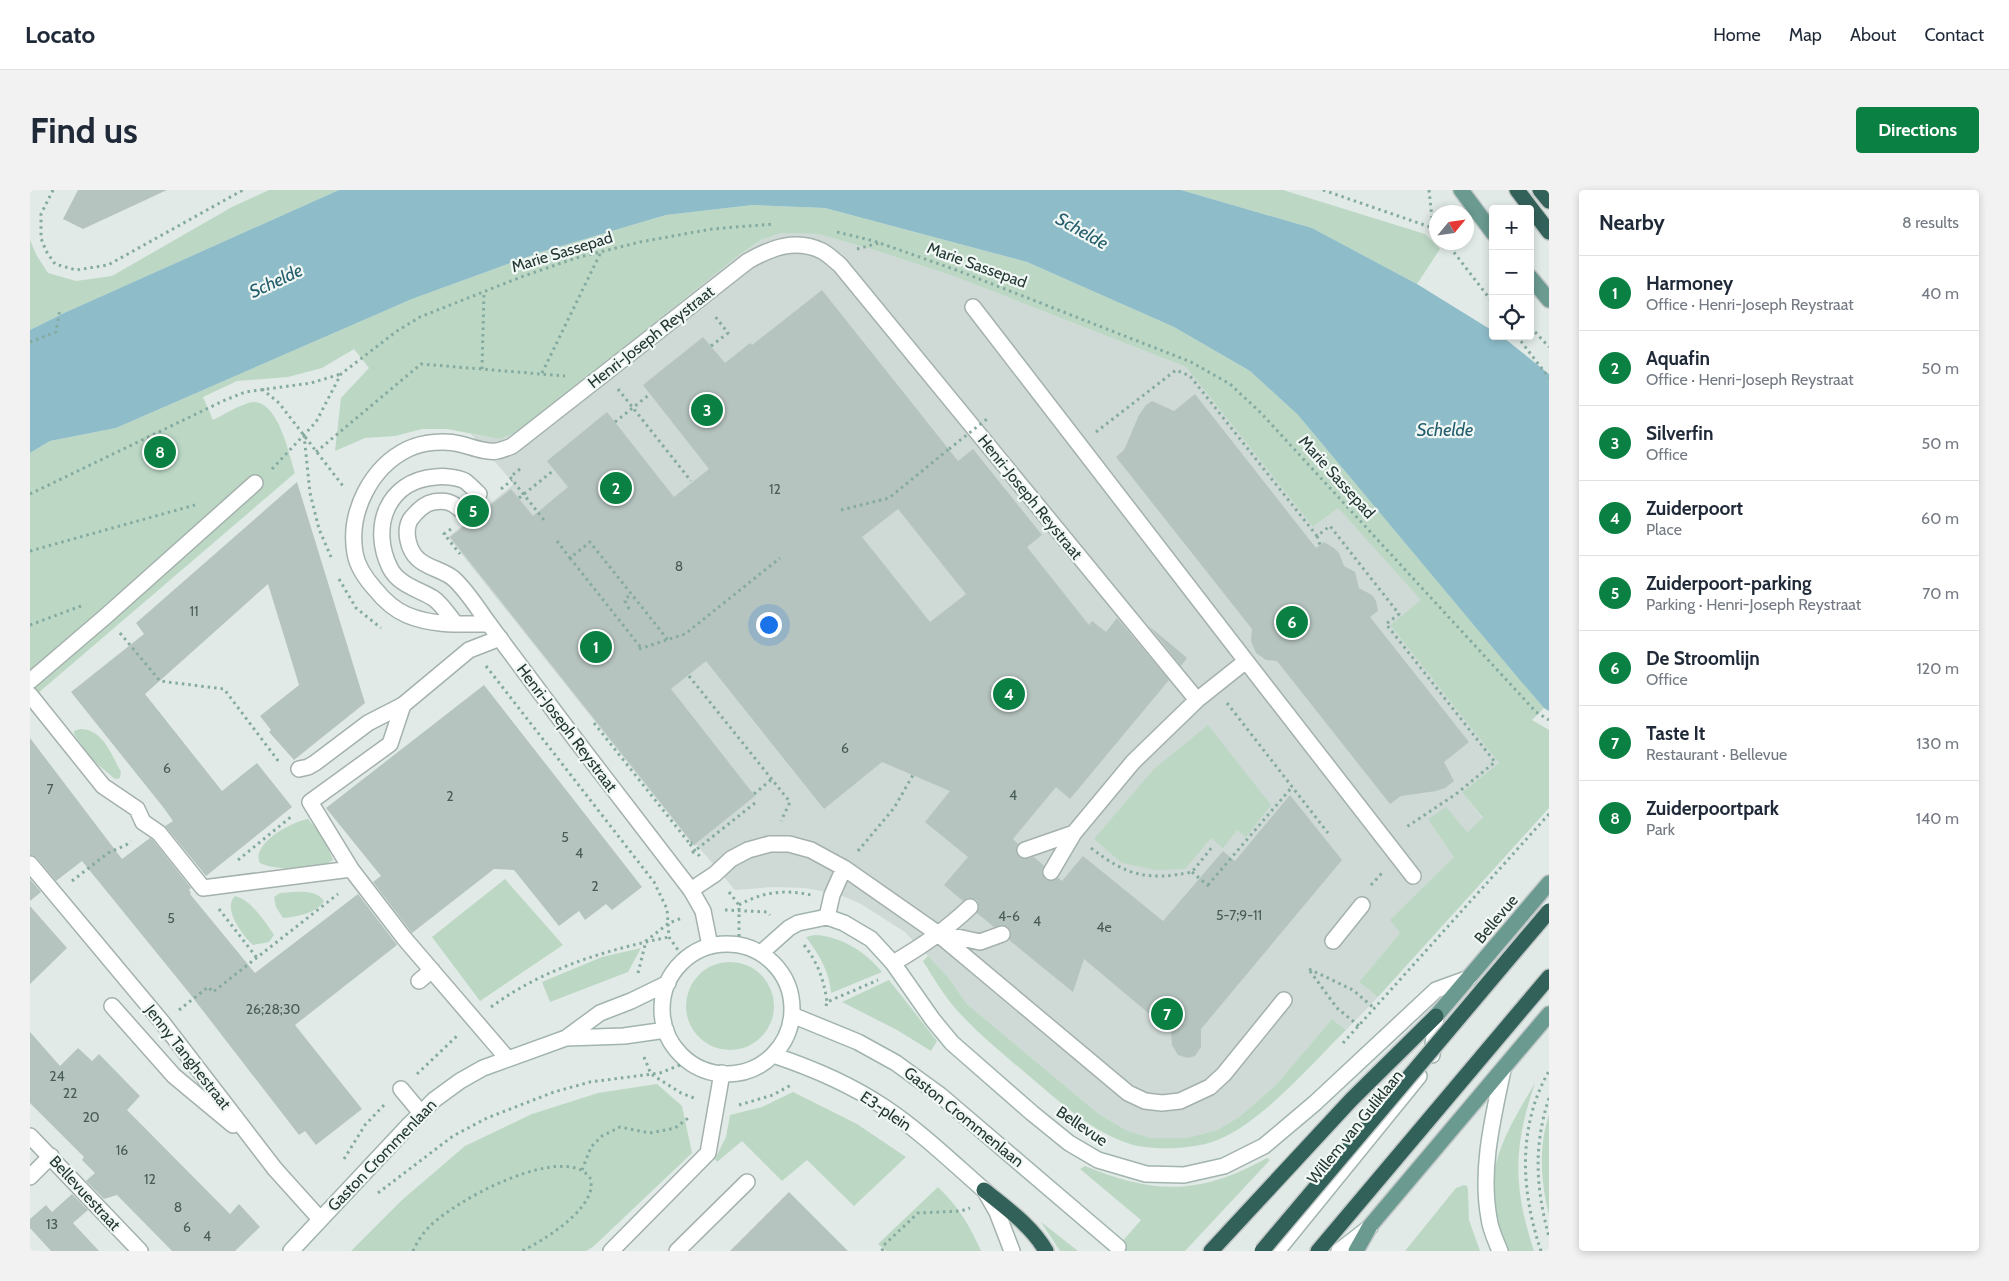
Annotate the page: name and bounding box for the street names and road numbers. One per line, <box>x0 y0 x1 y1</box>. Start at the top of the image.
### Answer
street label: Marie Sassepad <box>509 228 615 276</box>
street label: Marie Sassepad <box>925 238 1029 292</box>
street label: Henri-Joseph Reystraat <box>584 281 718 392</box>
street label: Henri-Joseph Reystraat <box>974 431 1087 564</box>
street label: Marie Sassepad <box>1295 432 1379 522</box>
street label: Henri-Joseph Reystraat <box>513 660 622 796</box>
street label: Bellevue <box>1470 891 1522 947</box>
street label: Jenny Tanghestraat <box>141 1000 235 1114</box>
street label: Gaston Crommenlaan <box>900 1063 1028 1171</box>
street label: Willem van Guliklaan <box>1303 1066 1407 1188</box>
street label: E3-plein <box>857 1087 915 1135</box>
street label: Gaston Crommenlaan <box>324 1095 440 1215</box>
street label: Bellevue <box>1053 1102 1111 1150</box>
street label: Bellevuestraat <box>46 1152 125 1235</box>

